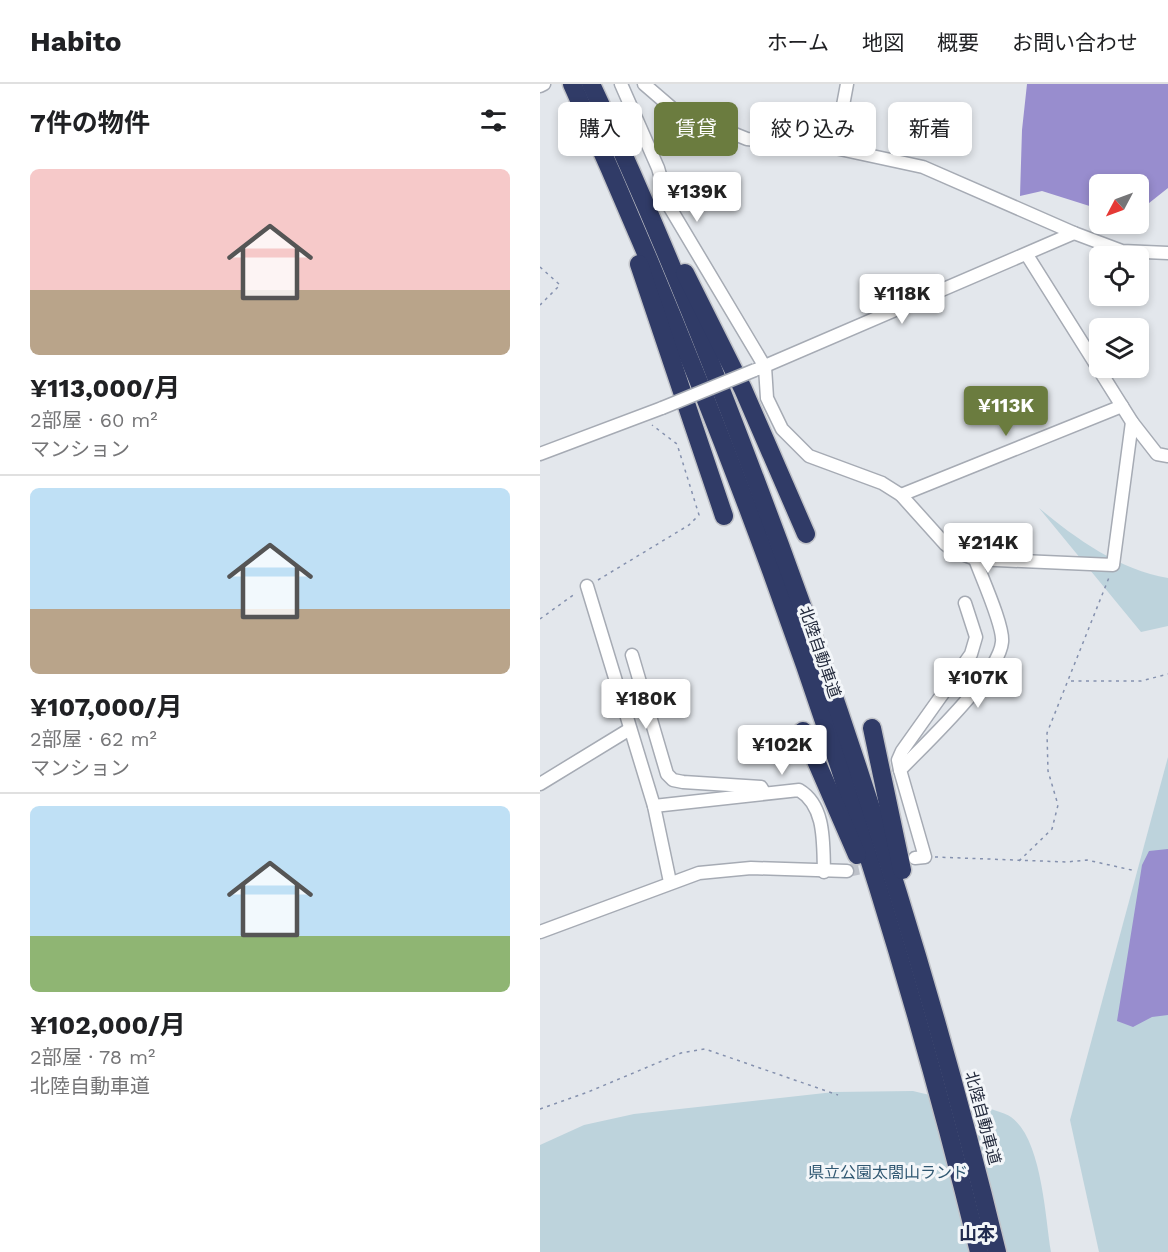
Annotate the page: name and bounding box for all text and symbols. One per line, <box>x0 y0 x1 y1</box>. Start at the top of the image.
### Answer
text: Habito <box>30 25 122 58</box>
text: ホーム <box>767 30 829 55</box>
text: 地図 <box>862 30 904 55</box>
text: 概要 <box>937 30 979 55</box>
text: お問い合わせ <box>1012 30 1138 55</box>
chip: 購入 <box>558 102 642 156</box>
chip: 賃貸 <box>654 102 738 156</box>
chip: 絞り込み <box>750 102 876 156</box>
chip: 新着 <box>888 102 972 156</box>
icon: filters <box>477 104 510 137</box>
text: 7件の物件 <box>30 108 150 138</box>
pin: ¥139K <box>655 172 739 223</box>
north arrow <box>1089 174 1149 234</box>
map controls <box>1089 174 1149 378</box>
text: ¥139K <box>667 179 727 203</box>
icon: home <box>216 208 324 316</box>
button: locate <box>1089 246 1149 306</box>
pin: ¥118K <box>860 274 944 325</box>
text: ¥118K <box>874 281 930 305</box>
button: layers <box>1089 318 1149 378</box>
text: ¥113,000/月 <box>30 373 180 403</box>
pin: ¥113K <box>964 386 1048 437</box>
text: ¥113K <box>978 393 1034 417</box>
text: 2部屋 · 60 m² <box>30 408 158 432</box>
text: マンション <box>30 437 130 461</box>
pin: ¥214K <box>946 523 1030 574</box>
icon: home <box>216 527 324 635</box>
text: ¥214K <box>958 530 1018 554</box>
street label: 北陸自動車道 <box>795 604 845 700</box>
pin: ¥107K <box>936 658 1020 709</box>
text: ¥107K <box>948 665 1008 689</box>
pin: ¥180K <box>604 679 688 730</box>
text: ¥180K <box>615 686 677 710</box>
text: ¥107,000/月 <box>30 692 182 722</box>
pin: ¥102K <box>740 725 824 776</box>
text: 2部屋 · 62 m² <box>30 727 157 751</box>
text: ¥102K <box>752 732 812 756</box>
text: マンション <box>30 756 130 780</box>
icon: home <box>216 845 324 953</box>
text: ¥102,000/月 <box>30 1010 186 1040</box>
text: 2部屋 · 78 m² <box>30 1045 155 1069</box>
street label: 北陸自動車道 <box>961 1069 1005 1167</box>
text: 北陸自動車道 <box>30 1074 150 1098</box>
park label: 県立公園太閤山ランド <box>808 1163 968 1182</box>
district label: 山本 <box>959 1223 995 1244</box>

